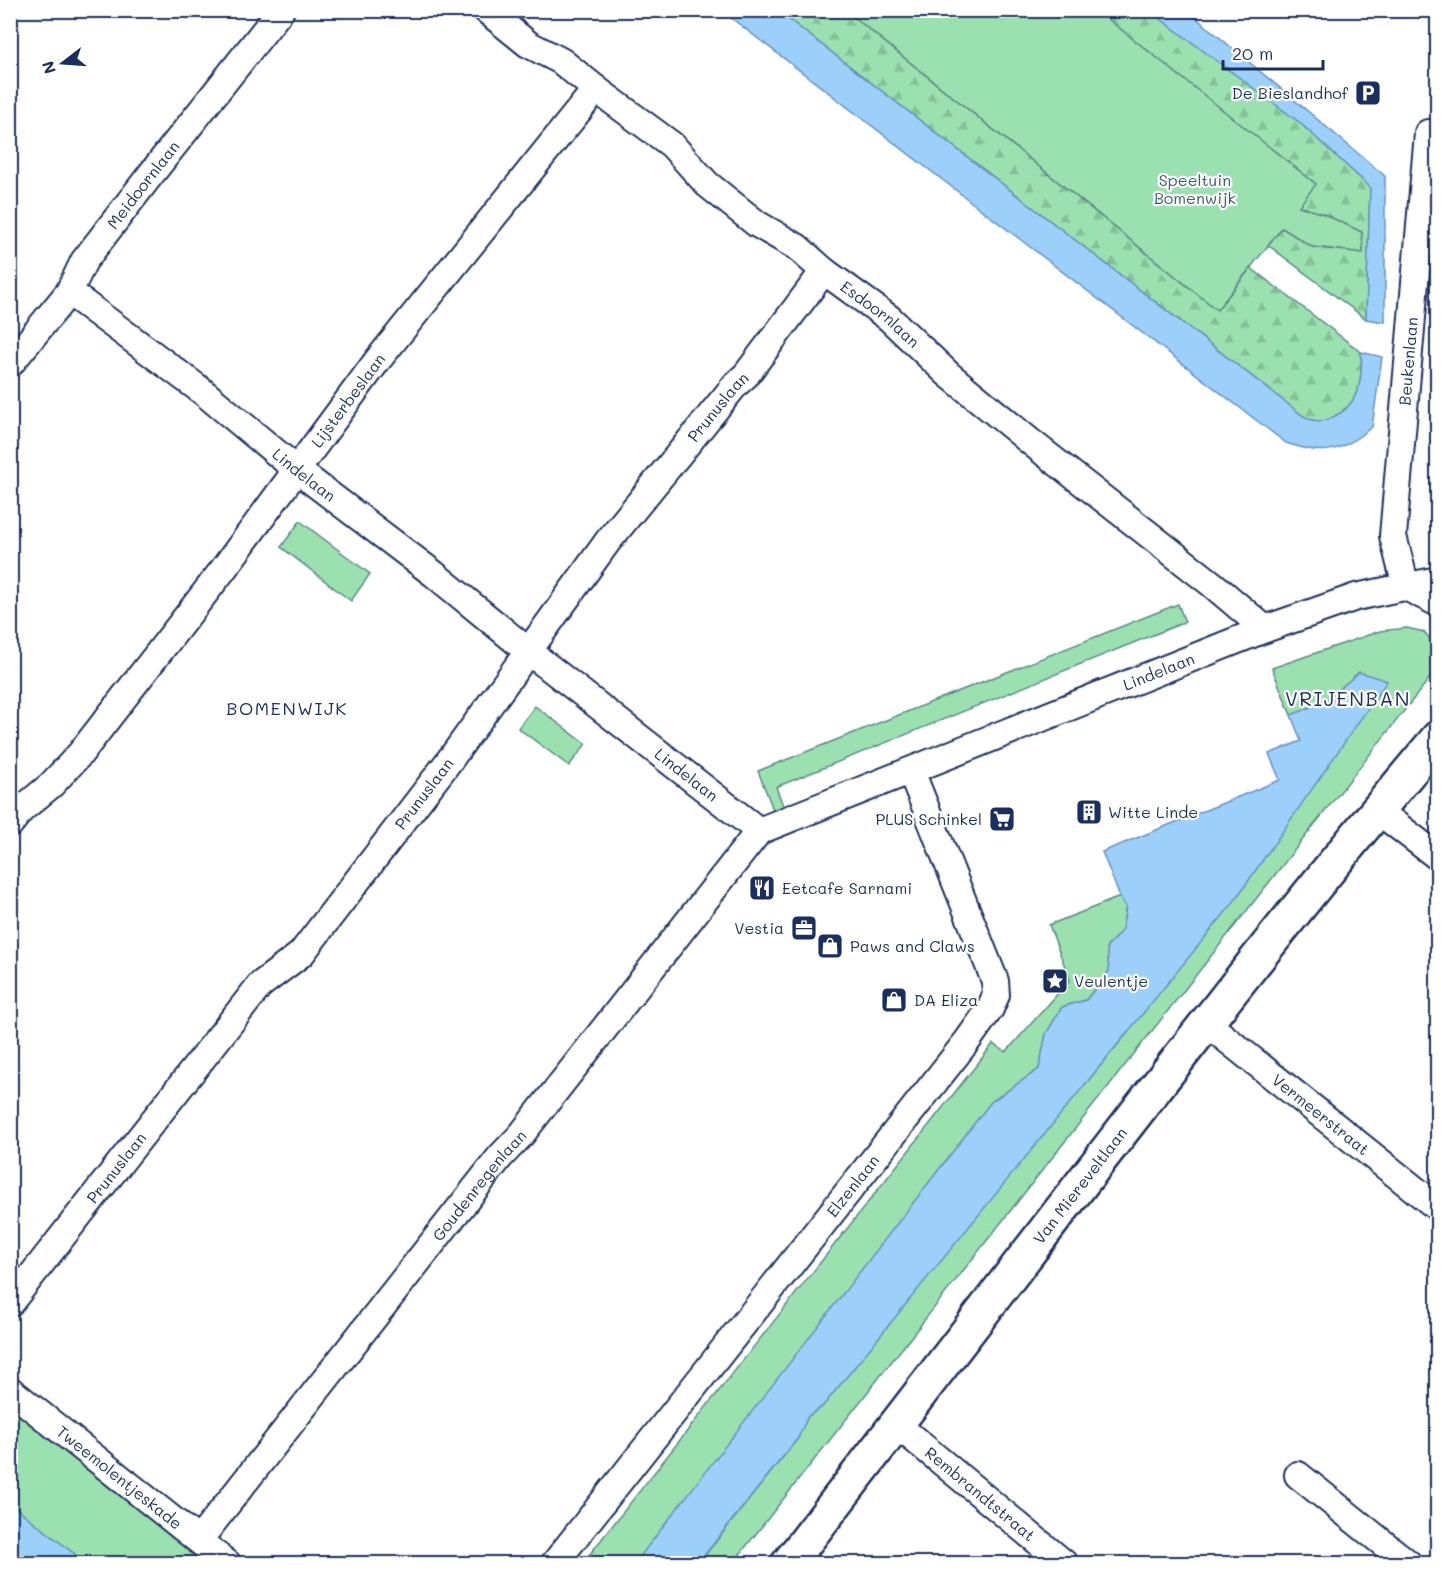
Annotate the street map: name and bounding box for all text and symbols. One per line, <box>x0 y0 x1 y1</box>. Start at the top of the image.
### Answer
north arrow <box>33 33 93 93</box>
scale bar <box>1223 33 1324 71</box>
text: 20 m <box>1232 41 1273 65</box>
text: N <box>36 59 60 76</box>
parking icon: De Bieslandhof <box>1353 78 1383 108</box>
place label: De Bieslandhof <box>1232 82 1349 103</box>
street label: Meidoornlaan <box>102 136 184 233</box>
park label: Speeltuin Bomenwijk <box>1154 169 1236 208</box>
street label: Esdoornlaan <box>837 276 925 352</box>
street label: Beukenlaan <box>1393 316 1422 406</box>
street label: Lijsterbeslaan <box>306 349 389 451</box>
street label: Prunuslaan <box>682 367 753 446</box>
street label: Lindelaan <box>268 443 340 506</box>
street label: Lindelaan <box>1120 647 1197 695</box>
district label: VRIJENBAN <box>1285 685 1411 711</box>
district label: BOMENWIJK <box>226 696 348 720</box>
street label: Lindelaan <box>651 743 723 806</box>
street label: Prunuslaan <box>389 753 458 833</box>
building icon: Witte Linde <box>1074 797 1104 827</box>
place label: Witte Linde <box>1108 801 1198 822</box>
supermarket icon: PLUS Schinkel <box>987 804 1017 834</box>
place label: PLUS Schinkel <box>875 808 982 829</box>
restaurant icon: Eetcafe Sarnami <box>747 873 777 903</box>
place label: Eetcafe Sarnami <box>782 877 912 898</box>
office icon: Vestia <box>789 913 819 943</box>
place label: Vestia <box>734 917 784 938</box>
shop icon: Paws and Claws <box>815 931 845 961</box>
place label: Paws and Claws <box>850 935 975 956</box>
place icon: Veulentje <box>1040 966 1070 996</box>
place label: Veulentje <box>1074 970 1148 991</box>
shop icon: DA Eliza <box>879 985 909 1015</box>
place label: DA Eliza <box>914 989 978 1010</box>
street label: Vermeerstraat <box>1268 1069 1374 1159</box>
street label: Van Miereveltlaan <box>1028 1123 1131 1248</box>
street label: Goudenregenlaan <box>427 1125 531 1245</box>
street label: Prunuslaan <box>81 1128 150 1207</box>
street label: Elzenlaan <box>821 1150 884 1221</box>
street label: Tweemolentjeskade <box>53 1420 187 1533</box>
street label: Rembrandtstraat <box>921 1442 1040 1545</box>

